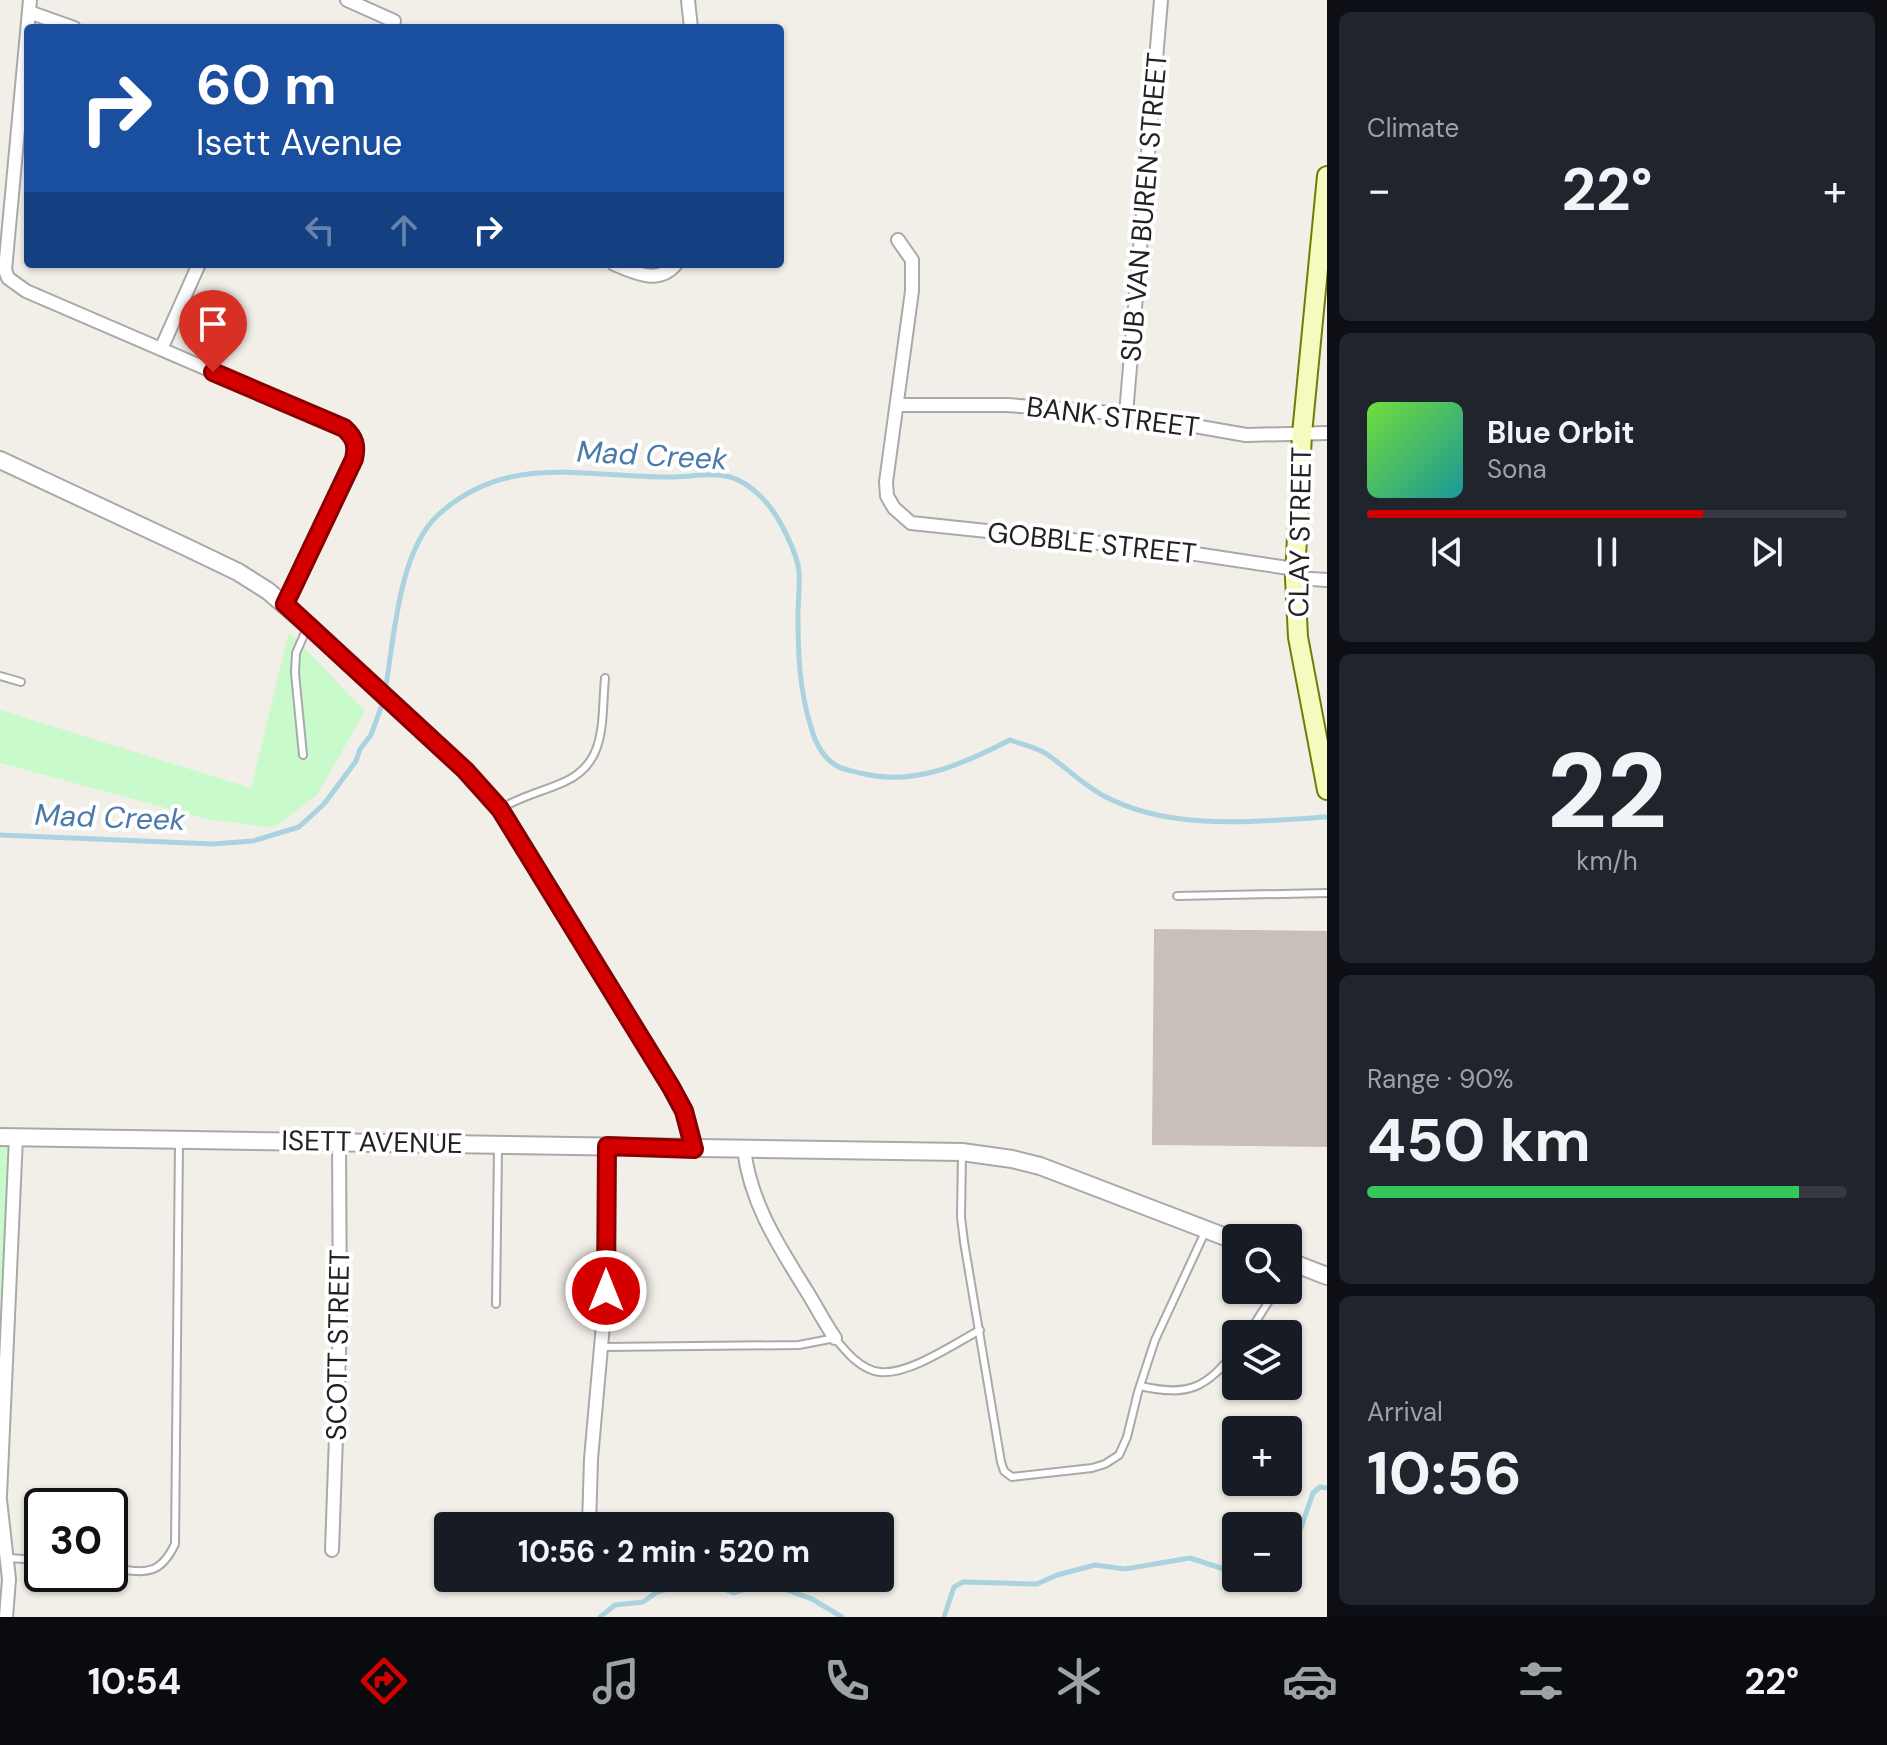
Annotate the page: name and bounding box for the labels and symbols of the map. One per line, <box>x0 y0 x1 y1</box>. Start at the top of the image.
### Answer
street label: SUB VAN BUREN STREET <box>1112 51 1176 363</box>
pin <box>179 290 247 372</box>
street label: BANK STREET <box>1025 388 1201 446</box>
water label: Mad Creek <box>576 432 729 478</box>
street label: CLAY STREET <box>1280 446 1320 618</box>
street label: GOBBLE STREET <box>986 514 1198 572</box>
water label: Mad Creek <box>34 795 187 839</box>
street label: ISETT AVENUE <box>281 1122 463 1162</box>
street label: SCOTT STREET <box>318 1249 358 1441</box>
position arrow <box>564 1249 648 1333</box>
speed limit sign: 30 <box>24 1488 128 1592</box>

